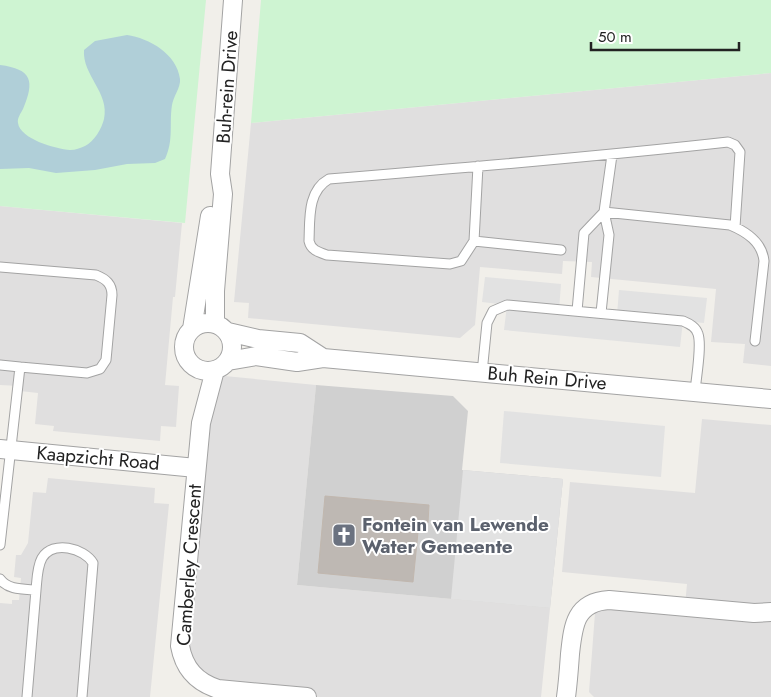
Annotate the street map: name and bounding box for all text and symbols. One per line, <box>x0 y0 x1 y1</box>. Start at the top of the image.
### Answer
scale bar <box>591 20 738 52</box>
text: 50 m <box>598 26 632 48</box>
street label: Buh-rein Drive <box>210 29 244 145</box>
street label: Buh Rein Drive <box>486 359 608 397</box>
street label: Kaapzicht Road <box>35 439 161 477</box>
street label: Camberley Crescent <box>170 483 208 647</box>
place label: Fontein van Lewende Water Gemeente <box>362 511 549 560</box>
church icon: Fontein van Lewende Water Gemeente <box>331 522 357 548</box>

